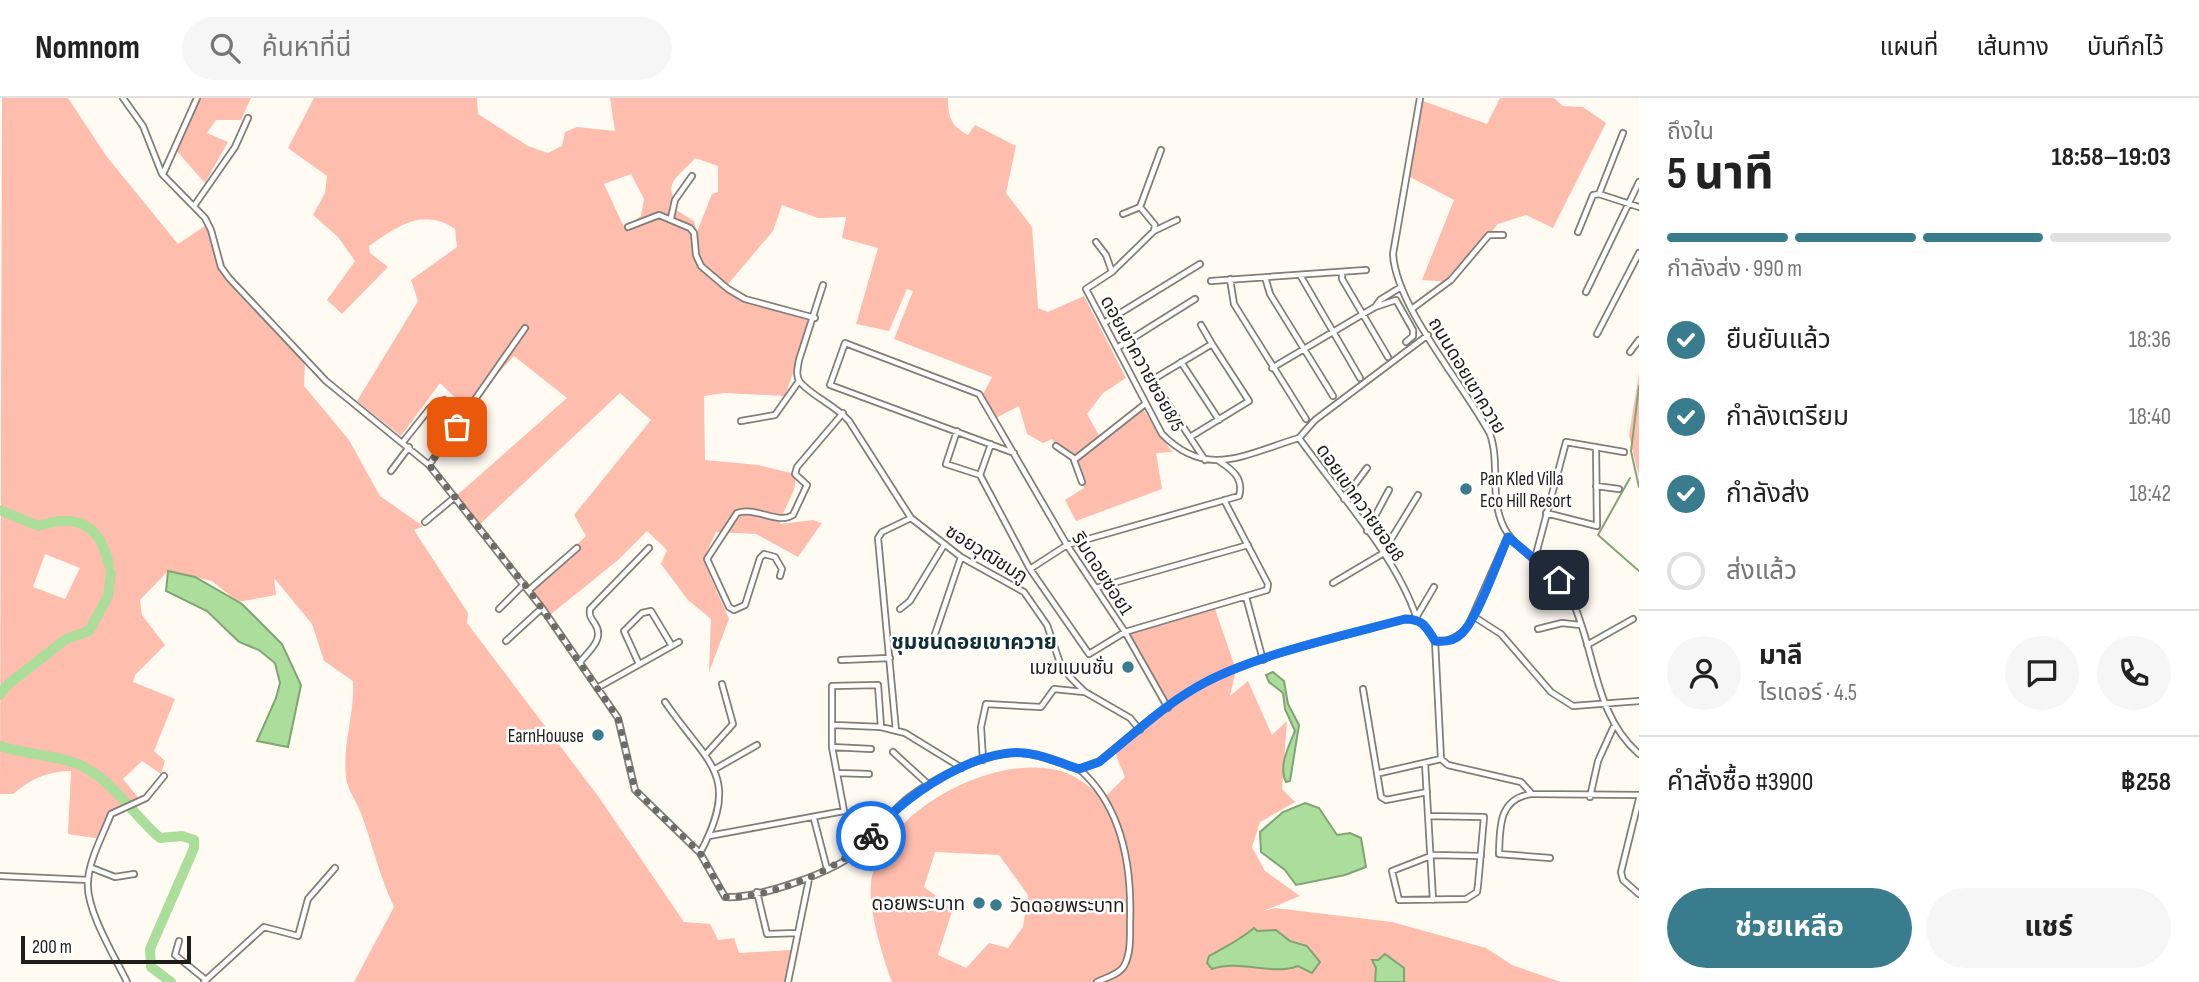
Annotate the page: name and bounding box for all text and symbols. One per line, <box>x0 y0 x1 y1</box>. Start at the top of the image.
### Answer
search box <box>182 17 672 80</box>
text: Nomnom <box>35 28 140 68</box>
icon: search <box>206 29 244 67</box>
text: ค้นหาที่นี่ <box>262 33 351 64</box>
text: แผนที่ <box>1880 33 1938 62</box>
text: เส้นทาง <box>1976 33 2049 62</box>
text: บันทึกไว้ <box>2087 33 2164 62</box>
text: ถึงใน <box>1667 118 1714 146</box>
text: 18:58–19:03 <box>2052 142 2171 173</box>
text: 5 นาที <box>1667 147 1774 202</box>
text: กำลังส่ง · 990 m <box>1667 255 1802 283</box>
street label: ดอยเขาควายซอย8/5 <box>1095 292 1189 436</box>
street label: ถนนดอยเขาควาย <box>1423 313 1511 438</box>
icon: check <box>1667 321 1705 359</box>
text: ยืนยันแล้ว <box>1726 325 1831 356</box>
text: 18:36 <box>2129 326 2171 354</box>
pin <box>427 397 487 457</box>
icon: check <box>1667 398 1705 436</box>
text: กำลังเตรียม <box>1726 402 1849 433</box>
text: 18:40 <box>2129 403 2171 431</box>
icon: bag <box>438 408 476 446</box>
street label: ดอยเขาควายซอย8 <box>1311 440 1409 566</box>
place label: Pan Kled Villa Eco Hill Resort <box>1480 468 1572 513</box>
icon: check <box>1667 475 1705 513</box>
text: กำลังส่ง <box>1726 479 1810 510</box>
text: 18:42 <box>2129 480 2171 508</box>
marker: Pan Kled Villa Eco Hill Resort <box>1458 481 1474 497</box>
street label: ซอยวุฒิชมภู <box>941 520 1032 589</box>
street label: ริมดอยซอย1 <box>1066 528 1137 620</box>
pin <box>1529 550 1589 610</box>
text: ส่งแล้ว <box>1726 556 1797 587</box>
icon: home <box>1540 561 1578 599</box>
district label: ชุมชนดอยเขาควาย <box>891 630 1057 655</box>
button: person <box>1667 636 1741 710</box>
button: chat <box>2005 636 2079 710</box>
button: phone <box>2097 636 2171 710</box>
text: มาลี <box>1759 641 1803 672</box>
place label: เมฆแมนชั่น <box>1029 655 1114 680</box>
marker: เมฆแมนชั่น <box>1120 659 1136 675</box>
text: ไรเดอร์ · 4.5 <box>1759 679 1857 707</box>
place label: EarnHouuse <box>508 725 584 748</box>
marker: EarnHouuse <box>590 727 606 743</box>
text: คำสั่งซื้อ #3900 <box>1667 767 1813 798</box>
text: ฿258 <box>2121 767 2171 798</box>
courier <box>836 801 906 871</box>
icon: bike <box>852 817 890 855</box>
button: ช่วยเหลือ <box>1667 888 1912 968</box>
button: แชร์ <box>1926 888 2171 968</box>
place label: ดอยพระบาท <box>871 893 965 916</box>
marker: ดอยพระบาท <box>971 895 987 911</box>
place label: วัดดอยพระบาท <box>1010 895 1125 918</box>
marker: วัดดอยพระบาท <box>988 897 1004 913</box>
scale bar <box>21 933 191 965</box>
text: 200 m <box>32 936 72 959</box>

